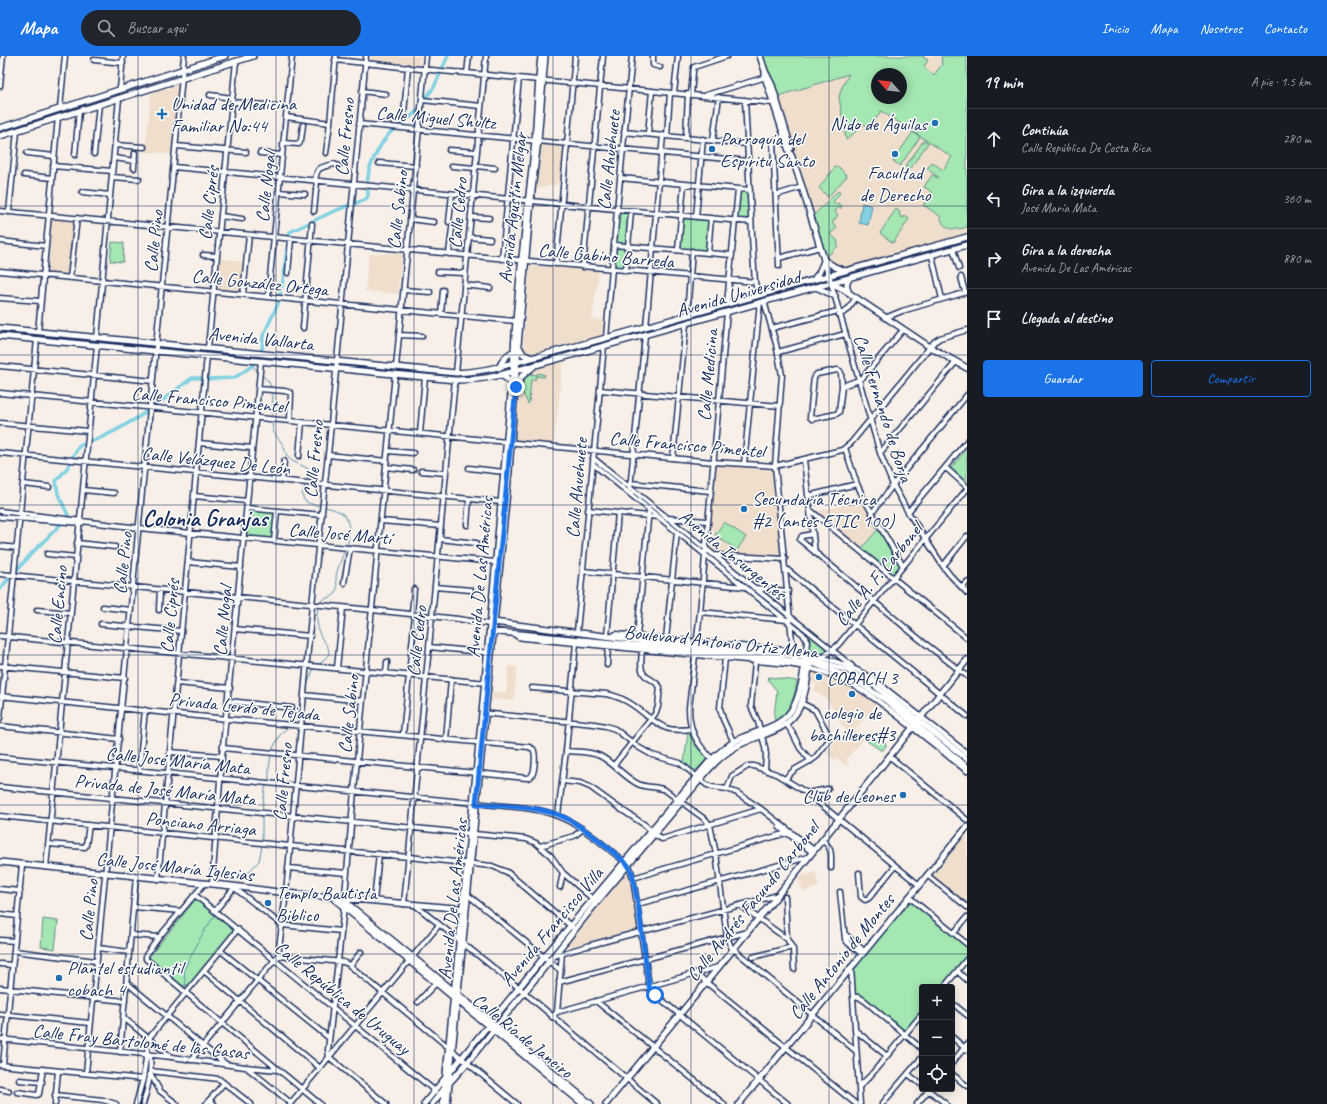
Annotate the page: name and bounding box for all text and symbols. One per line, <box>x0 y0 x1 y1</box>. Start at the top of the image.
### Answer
search box <box>81 10 361 46</box>
text: Mapa <box>20 16 57 40</box>
icon: search <box>95 17 117 39</box>
text: Buscar aquí <box>127 19 186 38</box>
text: Inicio <box>1102 20 1129 37</box>
text: Mapa <box>1151 20 1178 37</box>
text: Nosotros <box>1200 20 1242 37</box>
text: Contacto <box>1264 20 1307 37</box>
north arrow <box>871 68 907 104</box>
text: 19 min <box>983 72 1023 93</box>
text: A pie · 1.5 km <box>1251 74 1311 90</box>
place label: Unidad de Medicina Familiar No:44 <box>171 92 298 138</box>
street label: Calle Fresno <box>330 96 360 177</box>
street label: Calle Miguel Shultz <box>375 101 499 135</box>
street label: Calle Ahuehuete <box>592 107 626 211</box>
marker: Unidad de Medicina Familiar No:44 <box>156 108 168 120</box>
place label: Nido de Águilas <box>830 112 929 136</box>
marker: Nido de Águilas <box>930 118 940 128</box>
text: Continúa <box>1021 121 1068 140</box>
place label: Parroquia del Espíritu Santo <box>720 127 816 173</box>
icon: ahead <box>983 128 1005 150</box>
street label: Avenida Agustín Melgar <box>493 130 533 284</box>
text: 280 m <box>1283 131 1311 147</box>
text: Calle República De Costa Rica <box>1021 140 1151 156</box>
marker: Parroquia del Espíritu Santo <box>707 144 717 154</box>
street label: Calle Nogal <box>250 147 282 223</box>
marker: Facultad de Derecho <box>890 149 900 159</box>
place label: Facultad de Derecho <box>859 161 932 207</box>
street label: Calle Ciprés <box>193 163 225 241</box>
street label: Calle Sabino <box>382 168 414 250</box>
street label: Calle Cedro <box>443 175 473 249</box>
text: Gira a la izquierda <box>1021 181 1114 200</box>
icon: left <box>983 188 1005 210</box>
text: 360 m <box>1283 191 1311 207</box>
text: José María Mata <box>1021 200 1096 216</box>
street label: Calle Pino <box>139 208 169 273</box>
street label: Calle Gabino Barreda <box>537 238 676 274</box>
text: Gira a la derecha <box>1021 241 1110 260</box>
icon: right <box>983 248 1005 270</box>
text: 880 m <box>1283 251 1311 267</box>
text: Avenida De Las Américas <box>1021 260 1131 276</box>
street label: Calle González Ortega <box>191 264 331 302</box>
street label: Avenida Universidad <box>674 264 805 323</box>
icon: arrive <box>983 308 1005 330</box>
text: Llegada al destino <box>1021 309 1112 328</box>
street label: Avenida Vallarta <box>207 322 317 357</box>
street label: Calle Medicina <box>692 326 724 422</box>
street label: Calle Fernando de Borja <box>848 332 919 486</box>
button: Guardar <box>983 360 1143 397</box>
button: Compartir <box>1151 360 1311 397</box>
route end <box>507 378 525 396</box>
street label: Calle Francisco Pimentel <box>130 381 291 419</box>
street label: Calle Fresno <box>299 418 329 499</box>
street label: Calle Francisco Pimentel <box>608 426 769 464</box>
street label: Calle Ahuehuete <box>561 435 593 539</box>
street label: Calle Velázquez De León <box>140 441 292 481</box>
place label: Secundaria Técnica #2 (antes ETIC 100) <box>752 487 896 533</box>
street label: Avenida De Las Américas <box>461 494 499 658</box>
district label: Colonia Granjas <box>143 504 270 533</box>
street label: Avenida Insurgentes <box>674 504 793 607</box>
marker: Secundaria Técnica #2 (antes ETIC 100) <box>739 504 749 514</box>
street label: Calle A. F. Carbonel <box>830 515 930 631</box>
street label: Calle José Martí <box>288 518 397 551</box>
street label: Calle Pino <box>108 530 138 595</box>
street label: Calle Encino <box>43 564 73 645</box>
street label: Calle Ciprés <box>155 576 185 654</box>
street label: Calle Nogal <box>208 581 238 657</box>
street label: Calle Cedro <box>401 603 433 678</box>
street label: Boulevard Antonio Ortiz Mena <box>623 620 821 664</box>
place label: COBACH 3 <box>827 666 899 690</box>
street label: Calle Sabino <box>333 672 365 754</box>
marker: COBACH 3 <box>814 672 824 682</box>
street label: Privada Lerdo de Tejada <box>168 687 322 727</box>
marker: colegio de bachilleres#3 <box>847 689 857 699</box>
place label: colegio de bachilleres#3 <box>809 701 897 747</box>
street label: Calle José María Mata <box>105 741 253 781</box>
street label: Calle Fresno <box>268 741 298 822</box>
street label: Privada de José María Mata <box>73 769 259 812</box>
place label: Club de Leones <box>802 784 897 808</box>
marker: Club de Leones <box>898 790 908 800</box>
street label: Ponciano Arriaga <box>145 806 259 842</box>
street label: Calle Andrés Facundo Carbonel <box>681 814 827 986</box>
street label: Avenida De Las Américas <box>433 816 474 981</box>
street label: Calle José María Iglesias <box>95 847 257 887</box>
street label: Avenida Francisco Villa <box>495 861 609 991</box>
street label: Calle Pino <box>74 877 104 942</box>
place label: Templo Bautista Biblico <box>276 881 379 927</box>
street label: Calle Antonio de Montes <box>784 888 901 1024</box>
marker: Templo Bautista Biblico <box>263 898 273 908</box>
street label: Calle República de Uruguay <box>270 936 416 1061</box>
place label: Plantel estudiantil cobach 4 <box>67 956 187 1002</box>
marker: Plantel estudiantil cobach 4 <box>54 973 64 983</box>
map controls <box>919 984 955 1092</box>
button: + <box>919 984 955 1020</box>
route start <box>646 986 664 1004</box>
street label: Calle Río de Janeiro <box>467 988 579 1084</box>
street label: Calle Fray Bartolomé de las Casas <box>32 1019 252 1065</box>
button: − <box>919 1020 955 1056</box>
button: locate <box>919 1056 955 1092</box>

